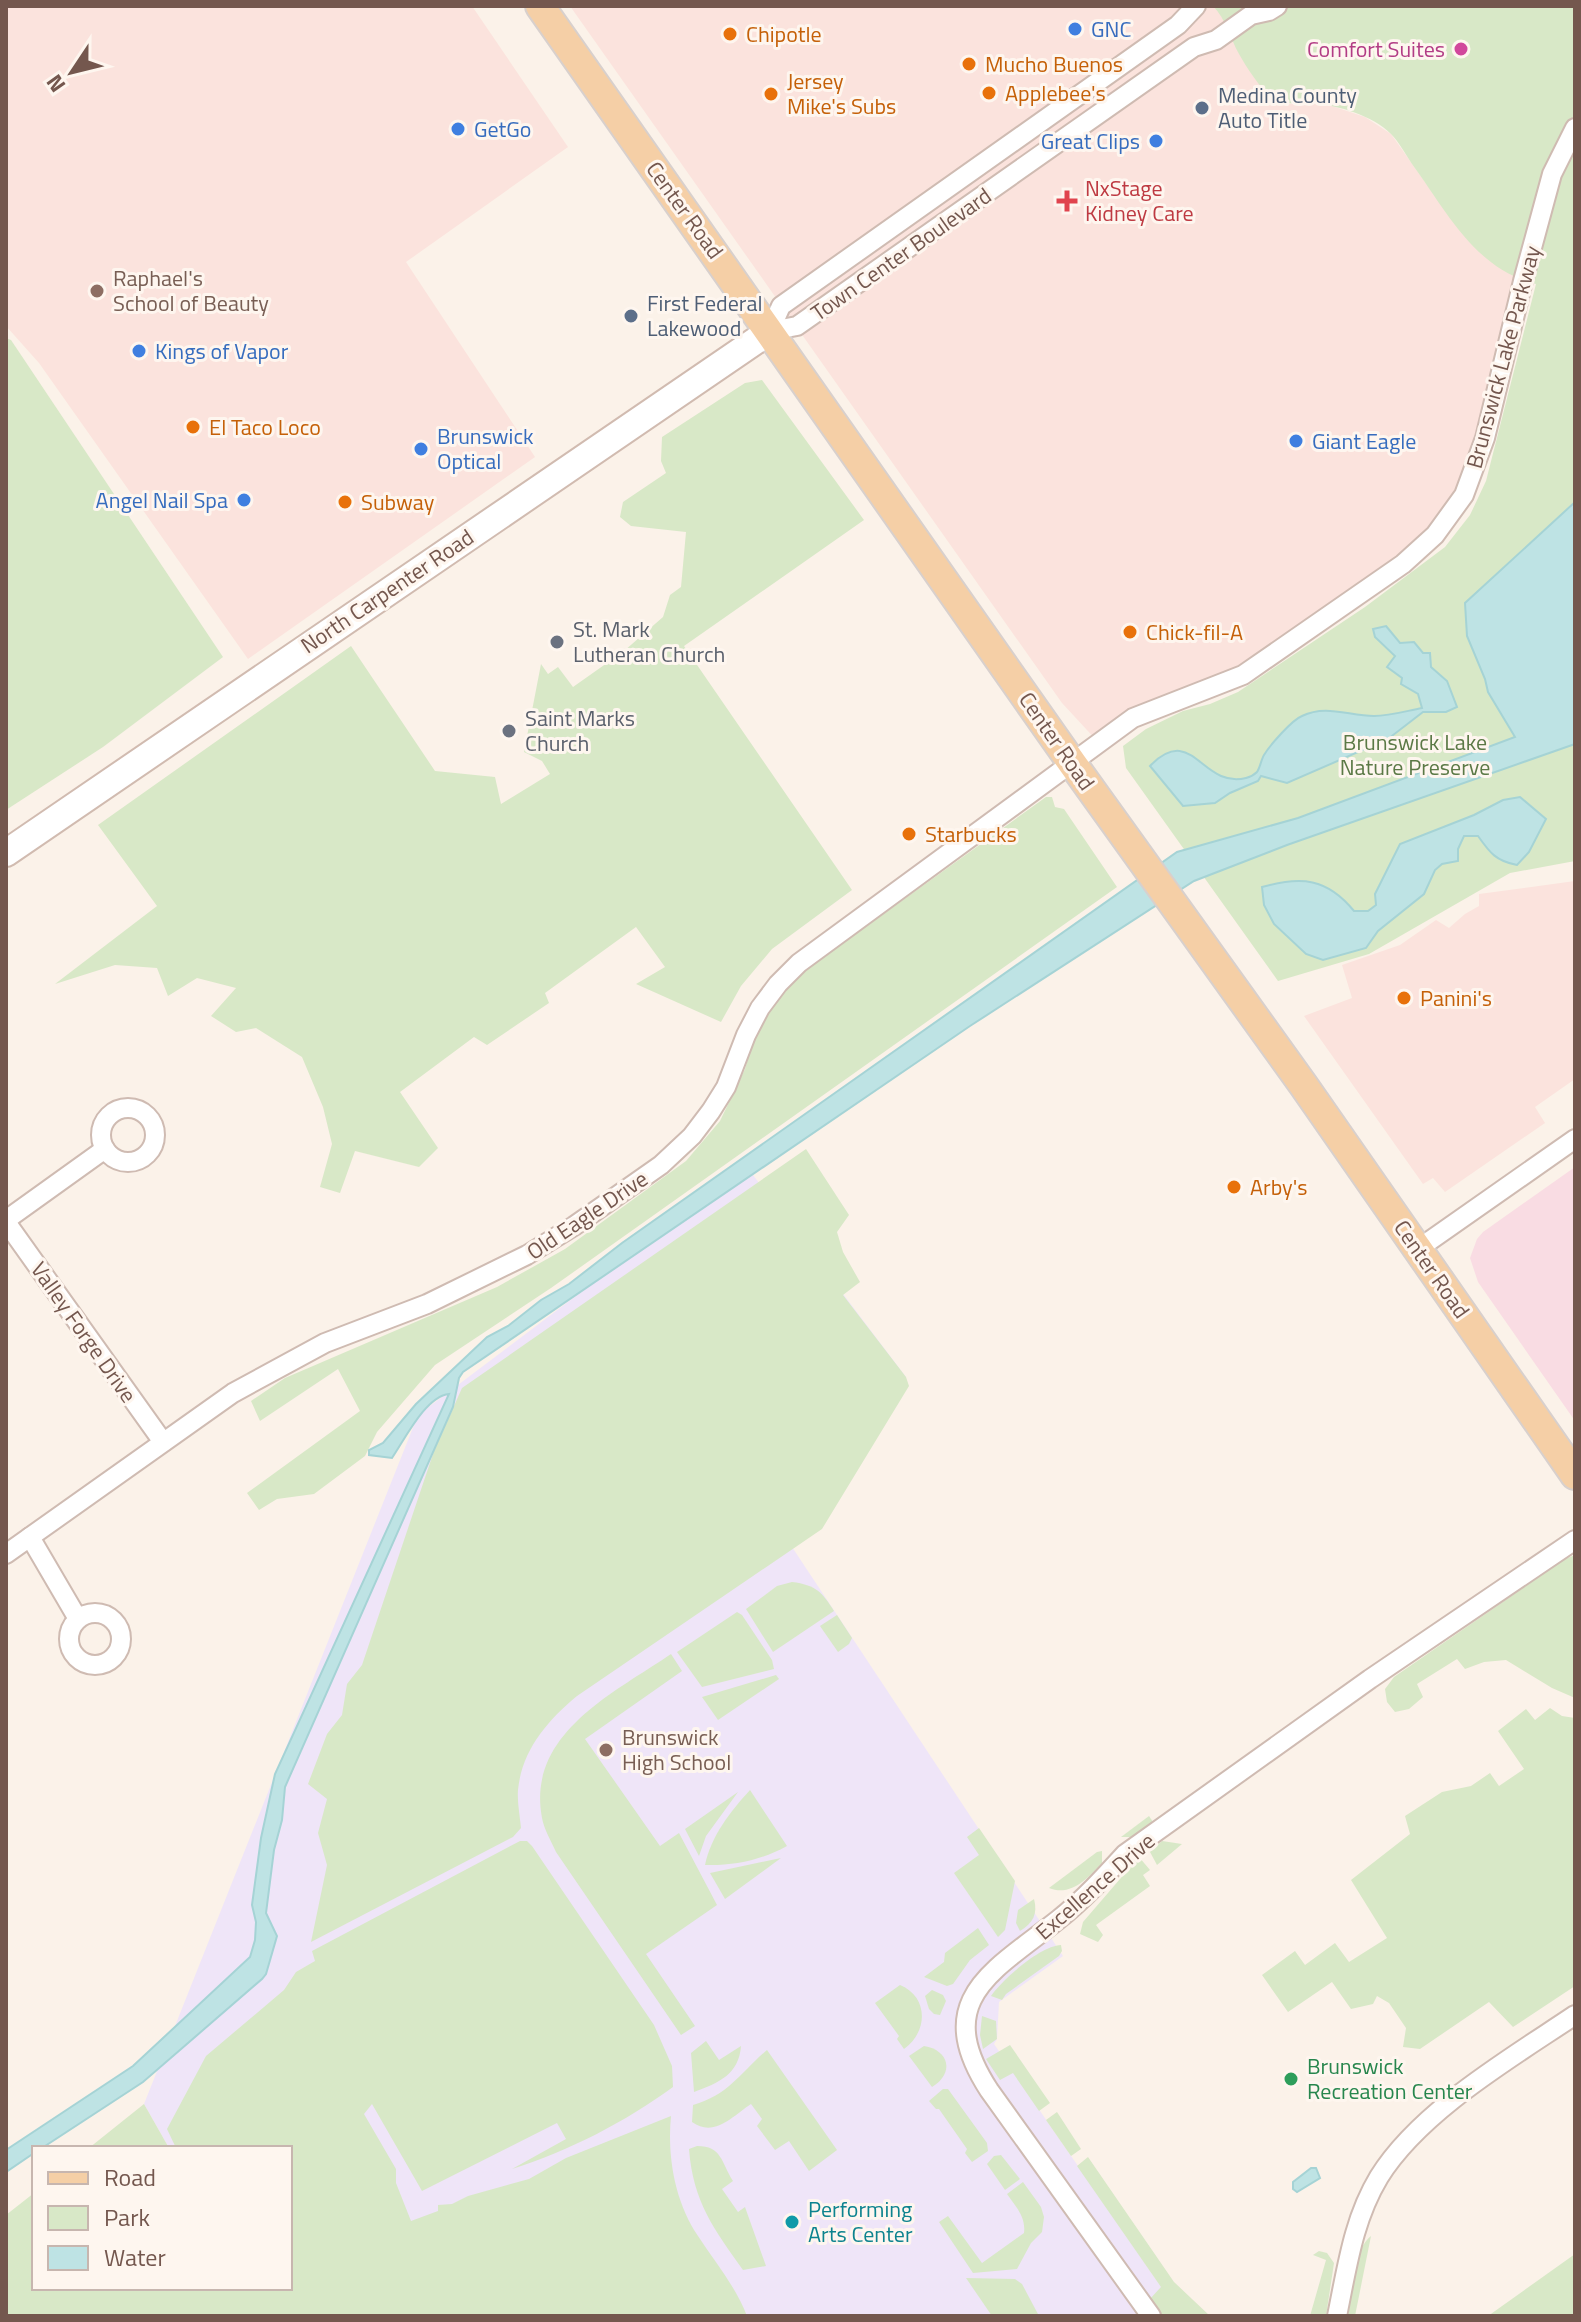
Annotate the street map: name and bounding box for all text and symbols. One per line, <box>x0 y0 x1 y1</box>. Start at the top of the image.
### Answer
place label: GNC <box>1091 12 1131 46</box>
place label: Chipotle <box>746 17 822 51</box>
marker: GNC <box>1066 20 1084 38</box>
marker: Chipotle <box>721 25 739 43</box>
north arrow <box>32 32 112 112</box>
place label: Comfort Suites <box>1307 32 1445 66</box>
marker: Comfort Suites <box>1452 40 1470 58</box>
place label: Mucho Buenos <box>985 47 1123 81</box>
marker: Mucho Buenos <box>960 55 978 73</box>
place label: Jersey Mike's Subs <box>787 64 896 123</box>
text: N <box>37 67 74 99</box>
place label: Applebee's <box>1005 76 1106 110</box>
place label: Medina County Auto Title <box>1218 78 1357 137</box>
marker: Applebee's <box>980 84 998 102</box>
marker: Jersey Mike's Subs <box>762 85 780 103</box>
marker: Medina County Auto Title <box>1193 99 1211 117</box>
place label: GetGo <box>474 112 532 146</box>
marker: GetGo <box>449 120 467 138</box>
place label: Great Clips <box>1041 124 1140 158</box>
marker: Great Clips <box>1147 132 1165 150</box>
street label: Center Road <box>638 154 732 266</box>
place label: NxStage Kidney Care <box>1085 171 1194 230</box>
street label: Town Center Boulevard <box>804 179 998 329</box>
marker: NxStage Kidney Care <box>1056 190 1078 212</box>
street label: Brunswick Lake Parkway <box>1457 241 1549 472</box>
place label: Raphael's School of Beauty <box>113 261 269 320</box>
marker: Raphael's School of Beauty <box>88 282 106 300</box>
place label: First Federal Lakewood <box>647 286 763 345</box>
marker: First Federal Lakewood <box>622 307 640 325</box>
place label: Kings of Vapor <box>155 334 289 368</box>
marker: Kings of Vapor <box>130 342 148 360</box>
place label: El Taco Loco <box>209 410 321 444</box>
marker: El Taco Loco <box>184 418 202 436</box>
place label: Brunswick Optical <box>437 419 534 478</box>
place label: Giant Eagle <box>1312 424 1416 458</box>
marker: Giant Eagle <box>1287 432 1305 450</box>
marker: Brunswick Optical <box>412 440 430 458</box>
place label: Angel Nail Spa <box>96 483 228 517</box>
place label: Subway <box>361 485 435 519</box>
marker: Angel Nail Spa <box>235 491 253 509</box>
marker: Subway <box>336 493 354 511</box>
street label: North Carpenter Road <box>294 520 480 662</box>
place label: St. Mark Lutheran Church <box>573 612 725 671</box>
place label: Chick-fil-A <box>1146 615 1243 649</box>
marker: Chick-fil-A <box>1121 623 1139 641</box>
marker: St. Mark Lutheran Church <box>548 633 566 651</box>
street label: Center Road <box>1011 685 1103 797</box>
place label: Saint Marks Church <box>525 701 635 760</box>
marker: Saint Marks Church <box>500 722 518 740</box>
park label: Brunswick Lake Nature Preserve <box>1340 725 1490 784</box>
place label: Starbucks <box>925 817 1017 851</box>
marker: Starbucks <box>900 825 918 843</box>
place label: Panini's <box>1420 981 1492 1015</box>
marker: Panini's <box>1395 989 1413 1007</box>
street label: Old Eagle Drive <box>520 1162 654 1268</box>
place label: Arby's <box>1250 1170 1307 1204</box>
marker: Arby's <box>1225 1178 1243 1196</box>
street label: Center Road <box>1386 1213 1478 1325</box>
street label: Valley Forge Drive <box>23 1255 145 1409</box>
place label: Brunswick High School <box>622 1720 731 1779</box>
marker: Brunswick High School <box>597 1741 615 1759</box>
street label: Excellence Drive <box>1028 1824 1162 1948</box>
place label: Brunswick Recreation Center <box>1307 2049 1473 2108</box>
marker: Brunswick Recreation Center <box>1282 2070 1300 2088</box>
legend <box>32 2146 292 2290</box>
text: Road <box>104 2159 156 2195</box>
place label: Performing Arts Center <box>808 2192 913 2251</box>
text: Park <box>104 2199 150 2235</box>
marker: Performing Arts Center <box>783 2213 801 2231</box>
text: Water <box>104 2239 166 2275</box>

